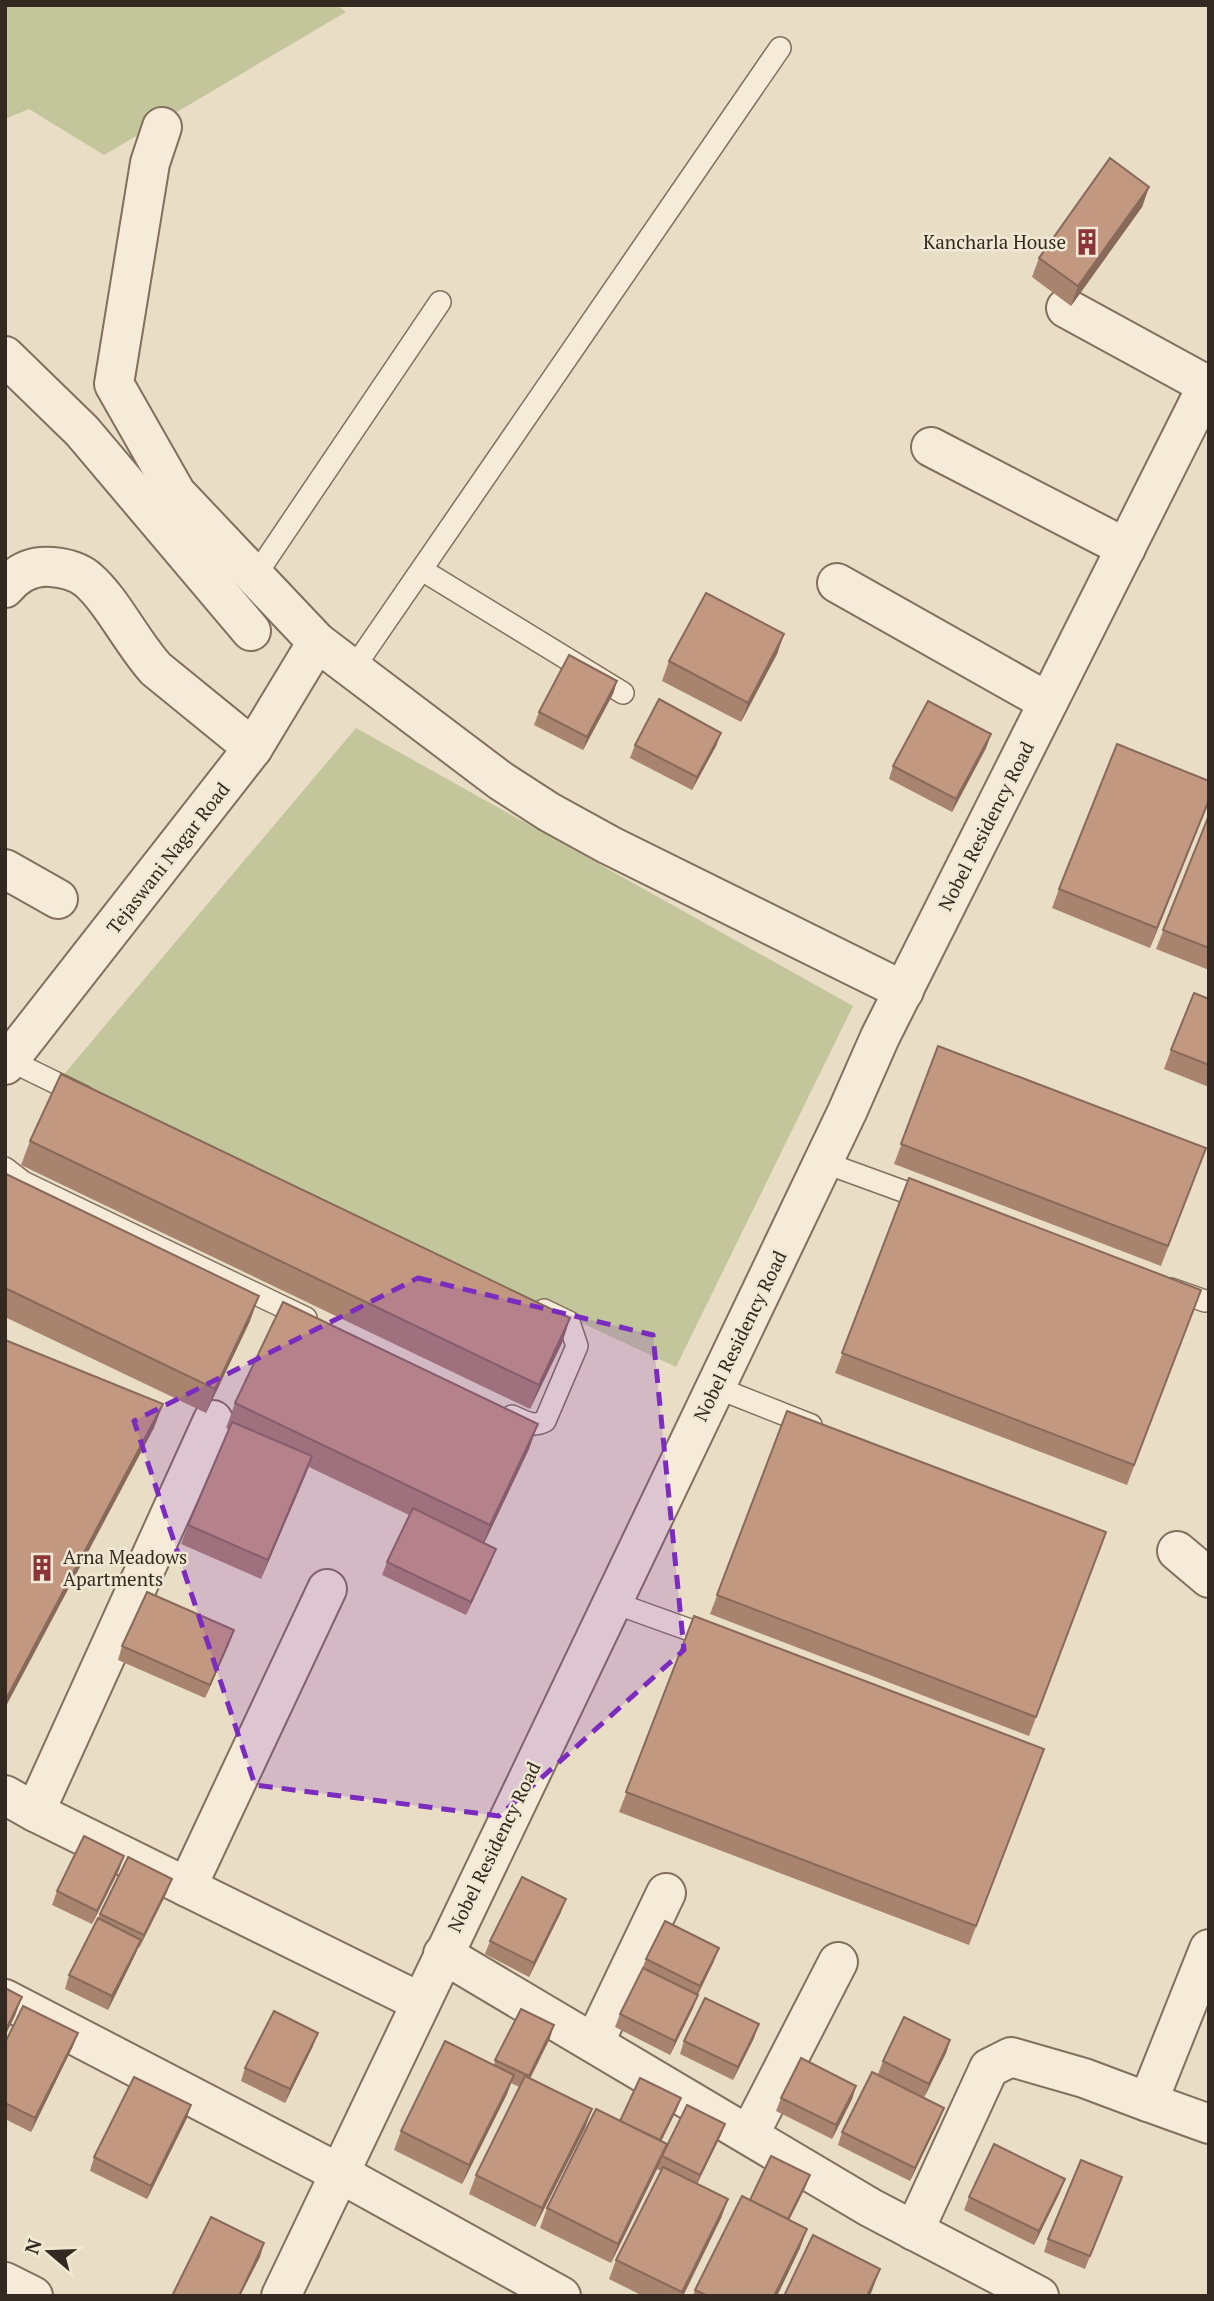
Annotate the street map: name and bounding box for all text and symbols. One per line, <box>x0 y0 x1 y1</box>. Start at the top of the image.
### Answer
building icon: Kancharla House <box>1072 227 1102 257</box>
place label: Kancharla House <box>923 229 1066 254</box>
street label: Nobel Residency Road <box>932 737 1039 915</box>
street label: Tejaswani Nagar Road <box>101 776 235 939</box>
street label: Nobel Residency Road <box>687 1246 792 1425</box>
place label: Arna Meadows Apartments <box>63 1544 187 1591</box>
building icon: Arna Meadows Apartments <box>27 1553 57 1583</box>
street label: Nobel Residency Road <box>441 1757 546 1936</box>
north arrow <box>14 2217 84 2287</box>
text: N <box>18 2235 47 2257</box>

